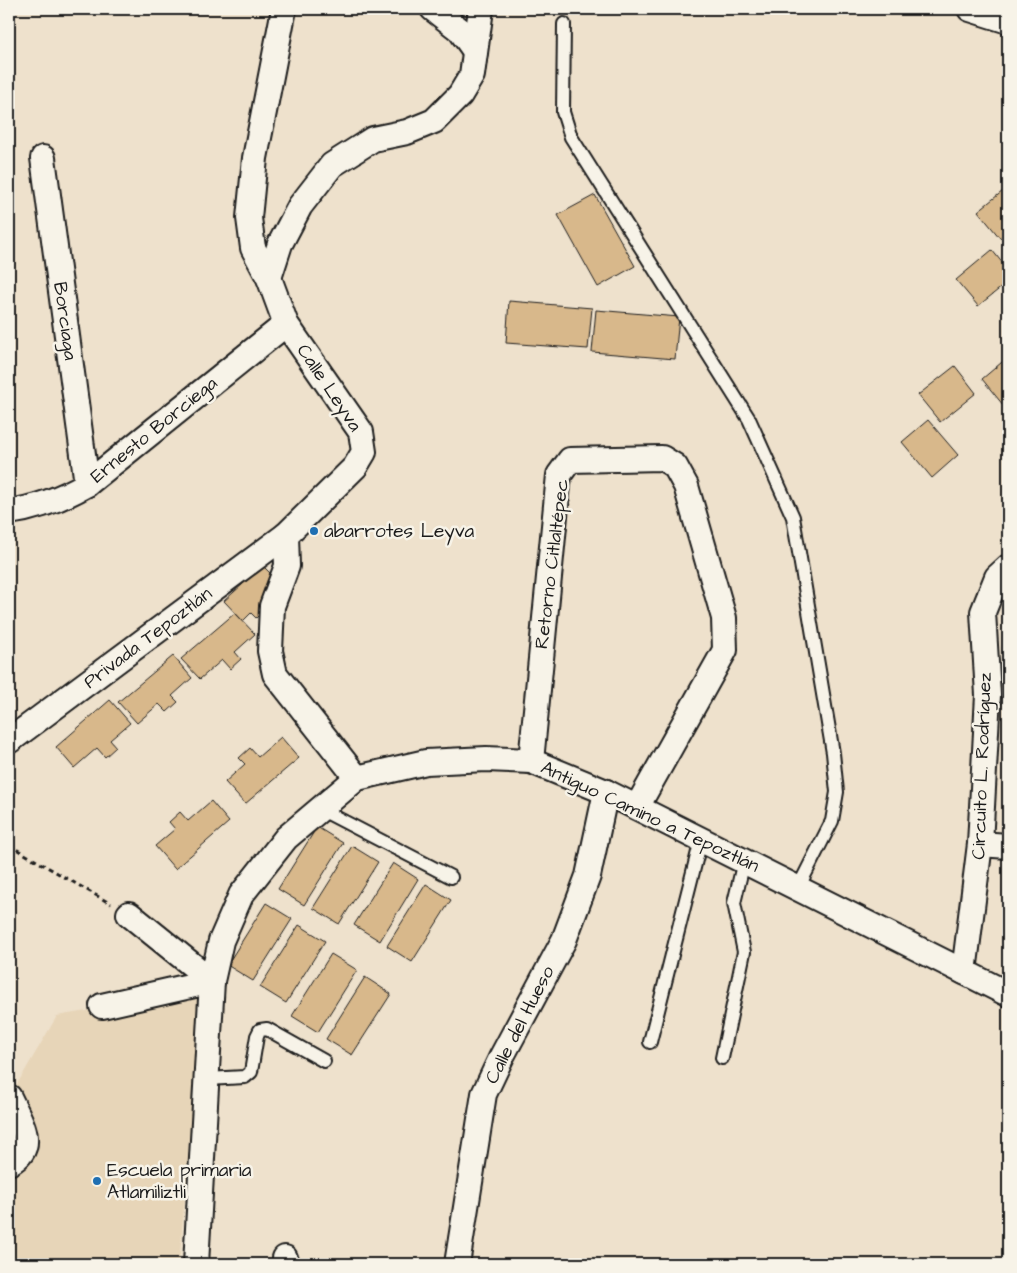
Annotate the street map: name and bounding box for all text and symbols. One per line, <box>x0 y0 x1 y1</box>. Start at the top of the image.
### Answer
street label: Borciaga <box>45 280 84 362</box>
street label: Calle Leyva <box>289 339 368 438</box>
street label: Ernesto Borciega <box>85 370 224 490</box>
street label: Retorno Citlaltépec <box>528 478 576 650</box>
place label: abarrotes Leyva <box>324 518 474 546</box>
marker: abarrotes Leyva <box>308 525 320 537</box>
street label: Privada Tepoztlán <box>78 581 218 695</box>
street label: Circuito L. Rodríguez <box>965 671 1000 860</box>
street label: Antiguo Camino a Tepoztlán <box>536 754 764 881</box>
street label: Calle del Hueso <box>479 961 562 1089</box>
place label: Escuela primaria Atlamiliztli <box>107 1157 252 1206</box>
marker: Escuela primaria Atlamiliztli <box>91 1175 103 1187</box>

